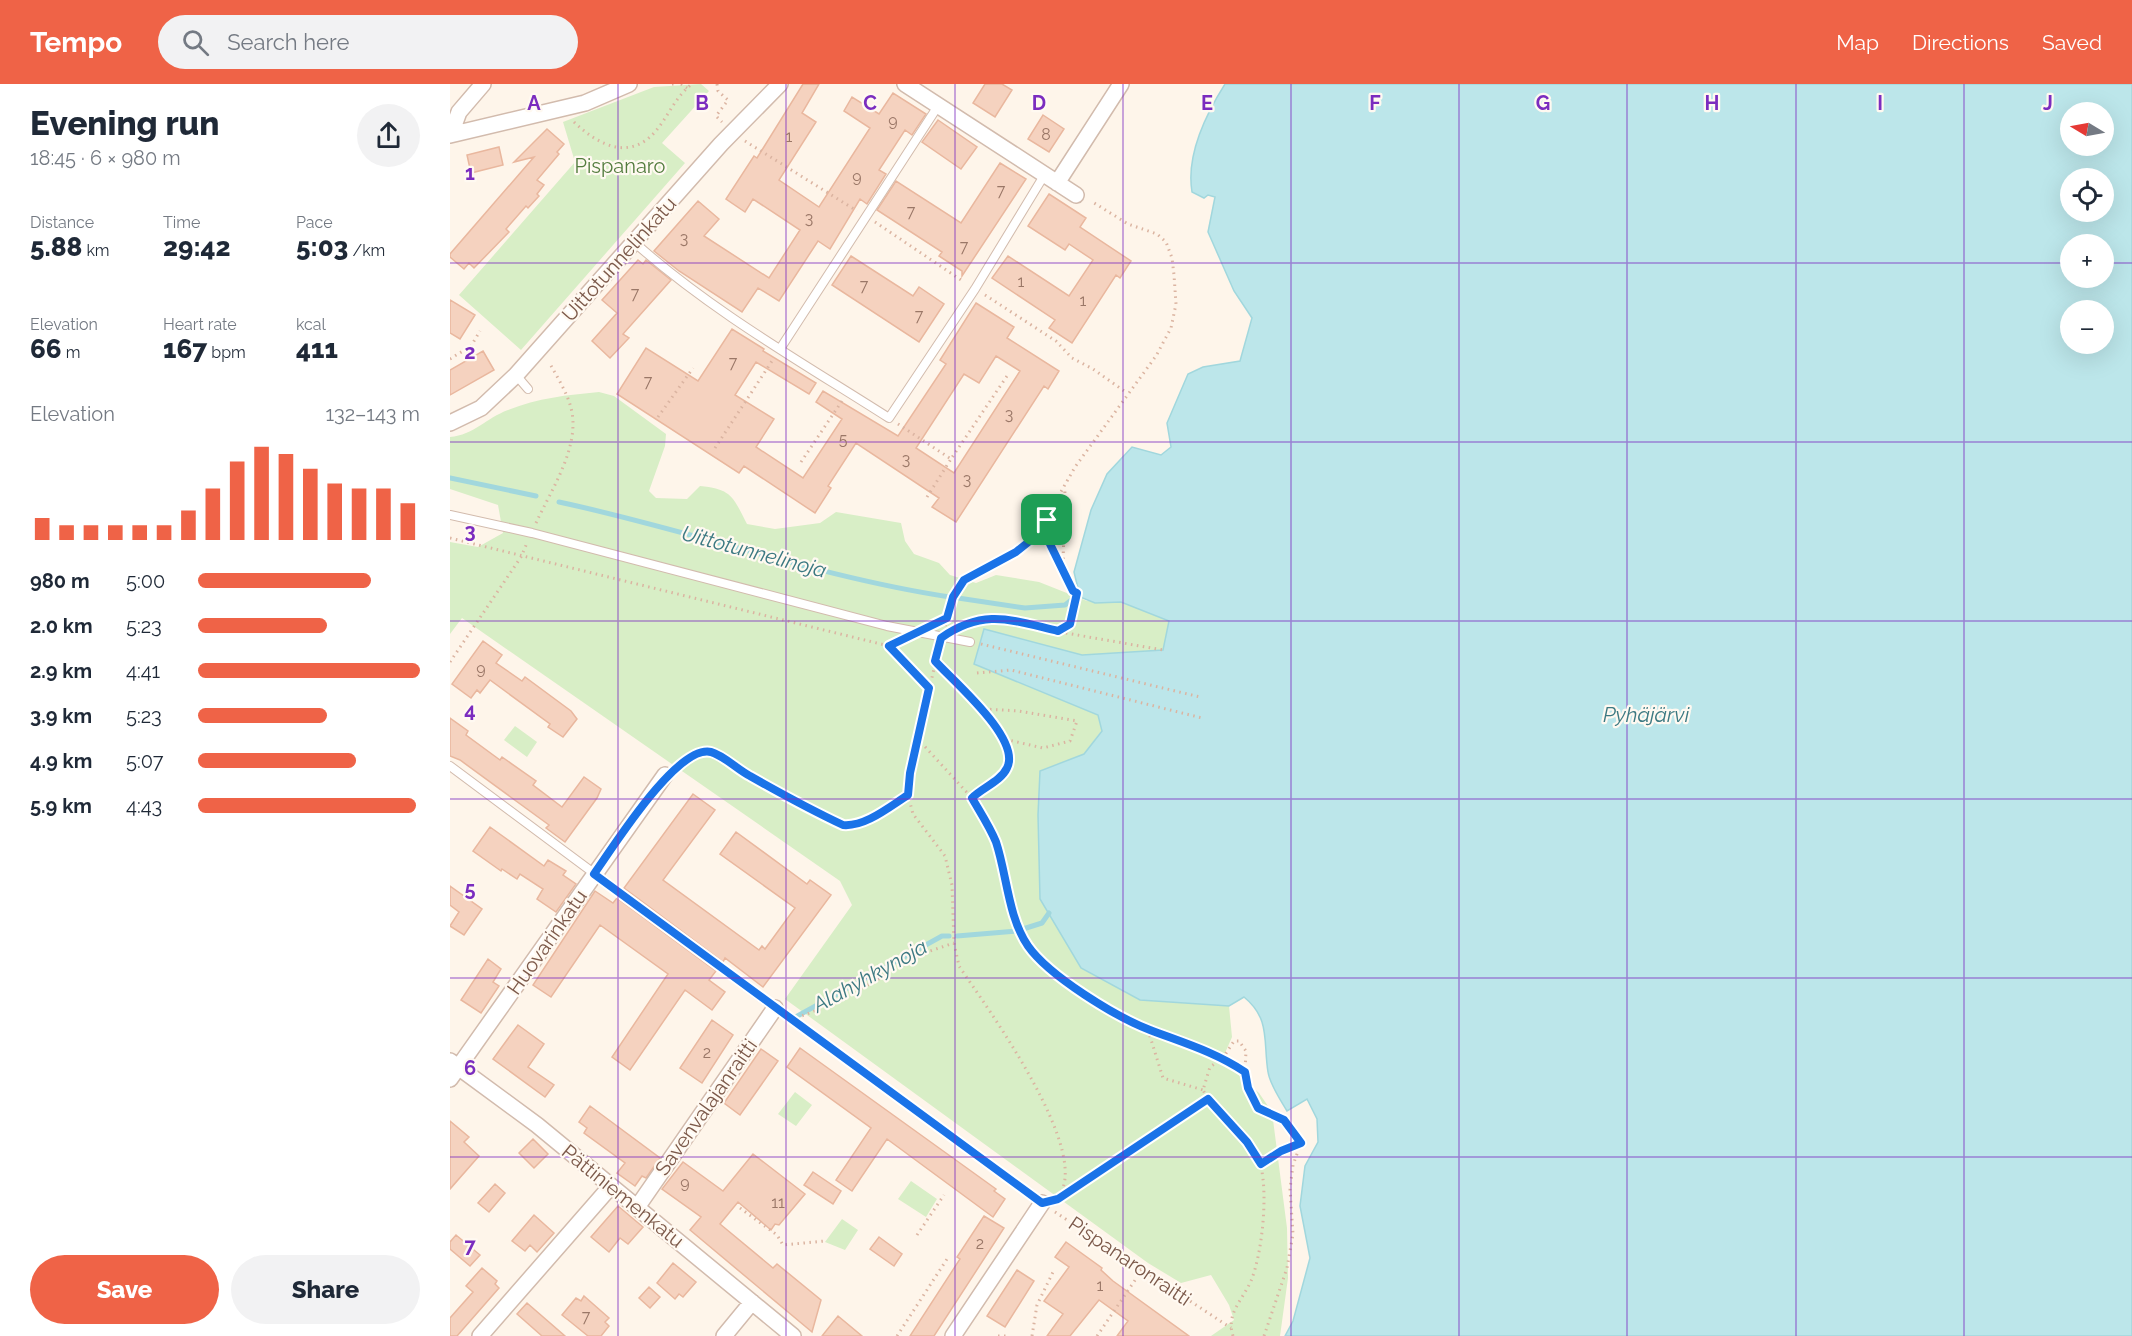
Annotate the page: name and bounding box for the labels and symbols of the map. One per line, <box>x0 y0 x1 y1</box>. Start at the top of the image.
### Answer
text: A <box>527 91 541 115</box>
text: B <box>695 91 709 115</box>
text: C <box>863 91 877 115</box>
text: D <box>1032 91 1046 115</box>
text: E <box>1201 91 1213 115</box>
text: F <box>1369 91 1381 115</box>
text: G <box>1536 91 1550 115</box>
text: H <box>1705 91 1719 115</box>
text: I <box>1877 91 1883 115</box>
text: J <box>2043 91 2053 115</box>
north arrow <box>2060 102 2114 156</box>
house number: 9 <box>888 111 898 130</box>
house number: 8 <box>1041 125 1051 144</box>
house number: 1 <box>786 127 793 146</box>
park label: Pispanaro <box>575 154 666 178</box>
text: 1 <box>465 161 475 185</box>
house number: 9 <box>852 167 862 186</box>
house number: 7 <box>997 181 1006 200</box>
street label: Uittotunnelinkatu <box>557 192 681 326</box>
house number: 7 <box>907 202 916 221</box>
house number: 3 <box>805 209 813 228</box>
house number: 3 <box>680 229 688 248</box>
house number: 7 <box>960 237 969 256</box>
house number: 1 <box>1018 272 1025 291</box>
house number: 7 <box>860 276 869 295</box>
house number: 7 <box>631 284 640 303</box>
house number: 1 <box>1080 291 1087 310</box>
house number: 7 <box>915 306 924 325</box>
text: 2 <box>464 340 476 364</box>
house number: 7 <box>729 353 738 372</box>
house number: 7 <box>644 372 653 391</box>
house number: 3 <box>1005 405 1013 424</box>
house number: 5 <box>839 430 848 449</box>
house number: 3 <box>902 450 910 469</box>
house number: 3 <box>963 470 971 489</box>
pin <box>1021 494 1072 545</box>
text: 3 <box>464 519 476 543</box>
water label: Uittotunnelinoja <box>679 520 829 583</box>
house number: 9 <box>476 659 486 678</box>
text: 4 <box>464 698 476 722</box>
water label: Pyhäjärvi <box>1603 702 1690 727</box>
text: 5 <box>464 877 476 901</box>
street label: Huovarinkatu <box>502 885 592 999</box>
water label: Alahyhkynoja <box>807 934 931 1018</box>
street label: Savenvalajanraitti <box>650 1034 762 1180</box>
house number: 2 <box>703 1043 711 1062</box>
text: 6 <box>464 1056 476 1080</box>
street label: Pättiniemenkatu <box>557 1139 689 1253</box>
house number: 9 <box>680 1173 690 1192</box>
house number: 11 <box>771 1193 785 1212</box>
street label: Pispanaronraitti <box>1064 1211 1196 1311</box>
text: 7 <box>464 1234 476 1258</box>
house number: 2 <box>976 1234 984 1253</box>
house number: 1 <box>1097 1276 1104 1295</box>
house number: 7 <box>582 1307 591 1326</box>

